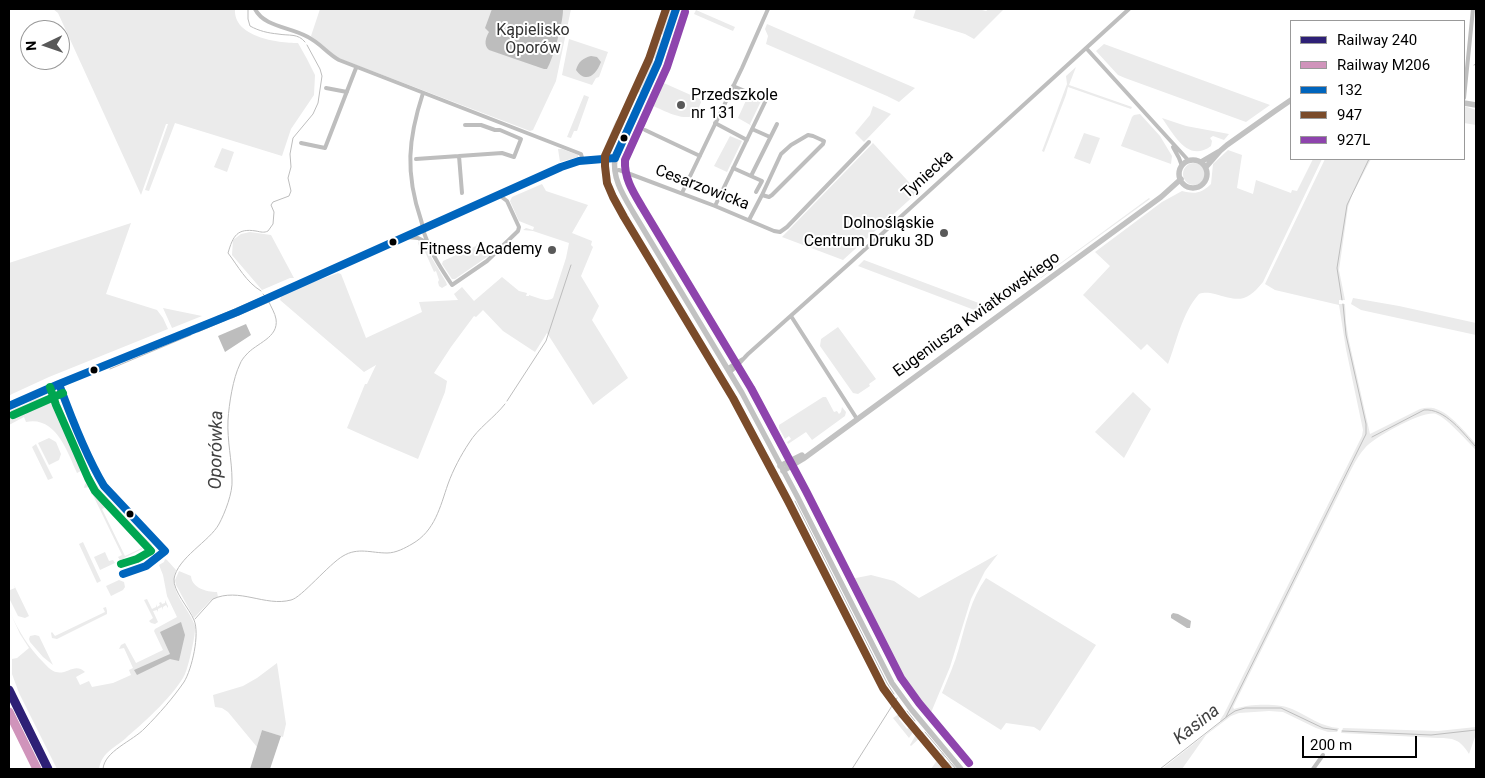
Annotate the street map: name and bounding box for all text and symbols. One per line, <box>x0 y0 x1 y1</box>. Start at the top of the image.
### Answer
north arrow <box>20 20 70 70</box>
legend <box>1290 20 1465 160</box>
park label: Kąpielisko Oporów <box>496 21 570 59</box>
text: Railway 240 <box>1337 31 1417 49</box>
text: N <box>23 40 39 51</box>
text: Railway M206 <box>1337 56 1430 74</box>
text: 132 <box>1337 81 1362 99</box>
place label: Przedszkole nr 131 <box>691 86 778 124</box>
marker: Przedszkole nr 131 <box>675 99 687 111</box>
text: 947 <box>1337 106 1362 124</box>
text: 927L <box>1337 131 1370 149</box>
unlabelled marker <box>619 133 629 143</box>
street label: Tyniecka <box>898 147 958 203</box>
street label: Cesarzowicka <box>652 161 752 215</box>
place label: Dolnośląskie Centrum Druku 3D <box>804 214 934 252</box>
marker: Dolnośląskie Centrum Druku 3D <box>938 227 950 239</box>
unlabelled marker <box>388 237 398 247</box>
place label: Fitness Academy <box>420 240 542 260</box>
marker: Fitness Academy <box>546 244 558 256</box>
street label: Eugeniusza Kwiatkowskiego <box>890 248 1064 382</box>
unlabelled marker <box>89 365 99 375</box>
water label: Oporówka <box>206 410 228 490</box>
unlabelled marker <box>125 509 135 519</box>
water label: Kasina <box>1170 700 1224 750</box>
scale bar <box>1305 726 1420 758</box>
text: 200 m <box>1310 736 1352 754</box>

